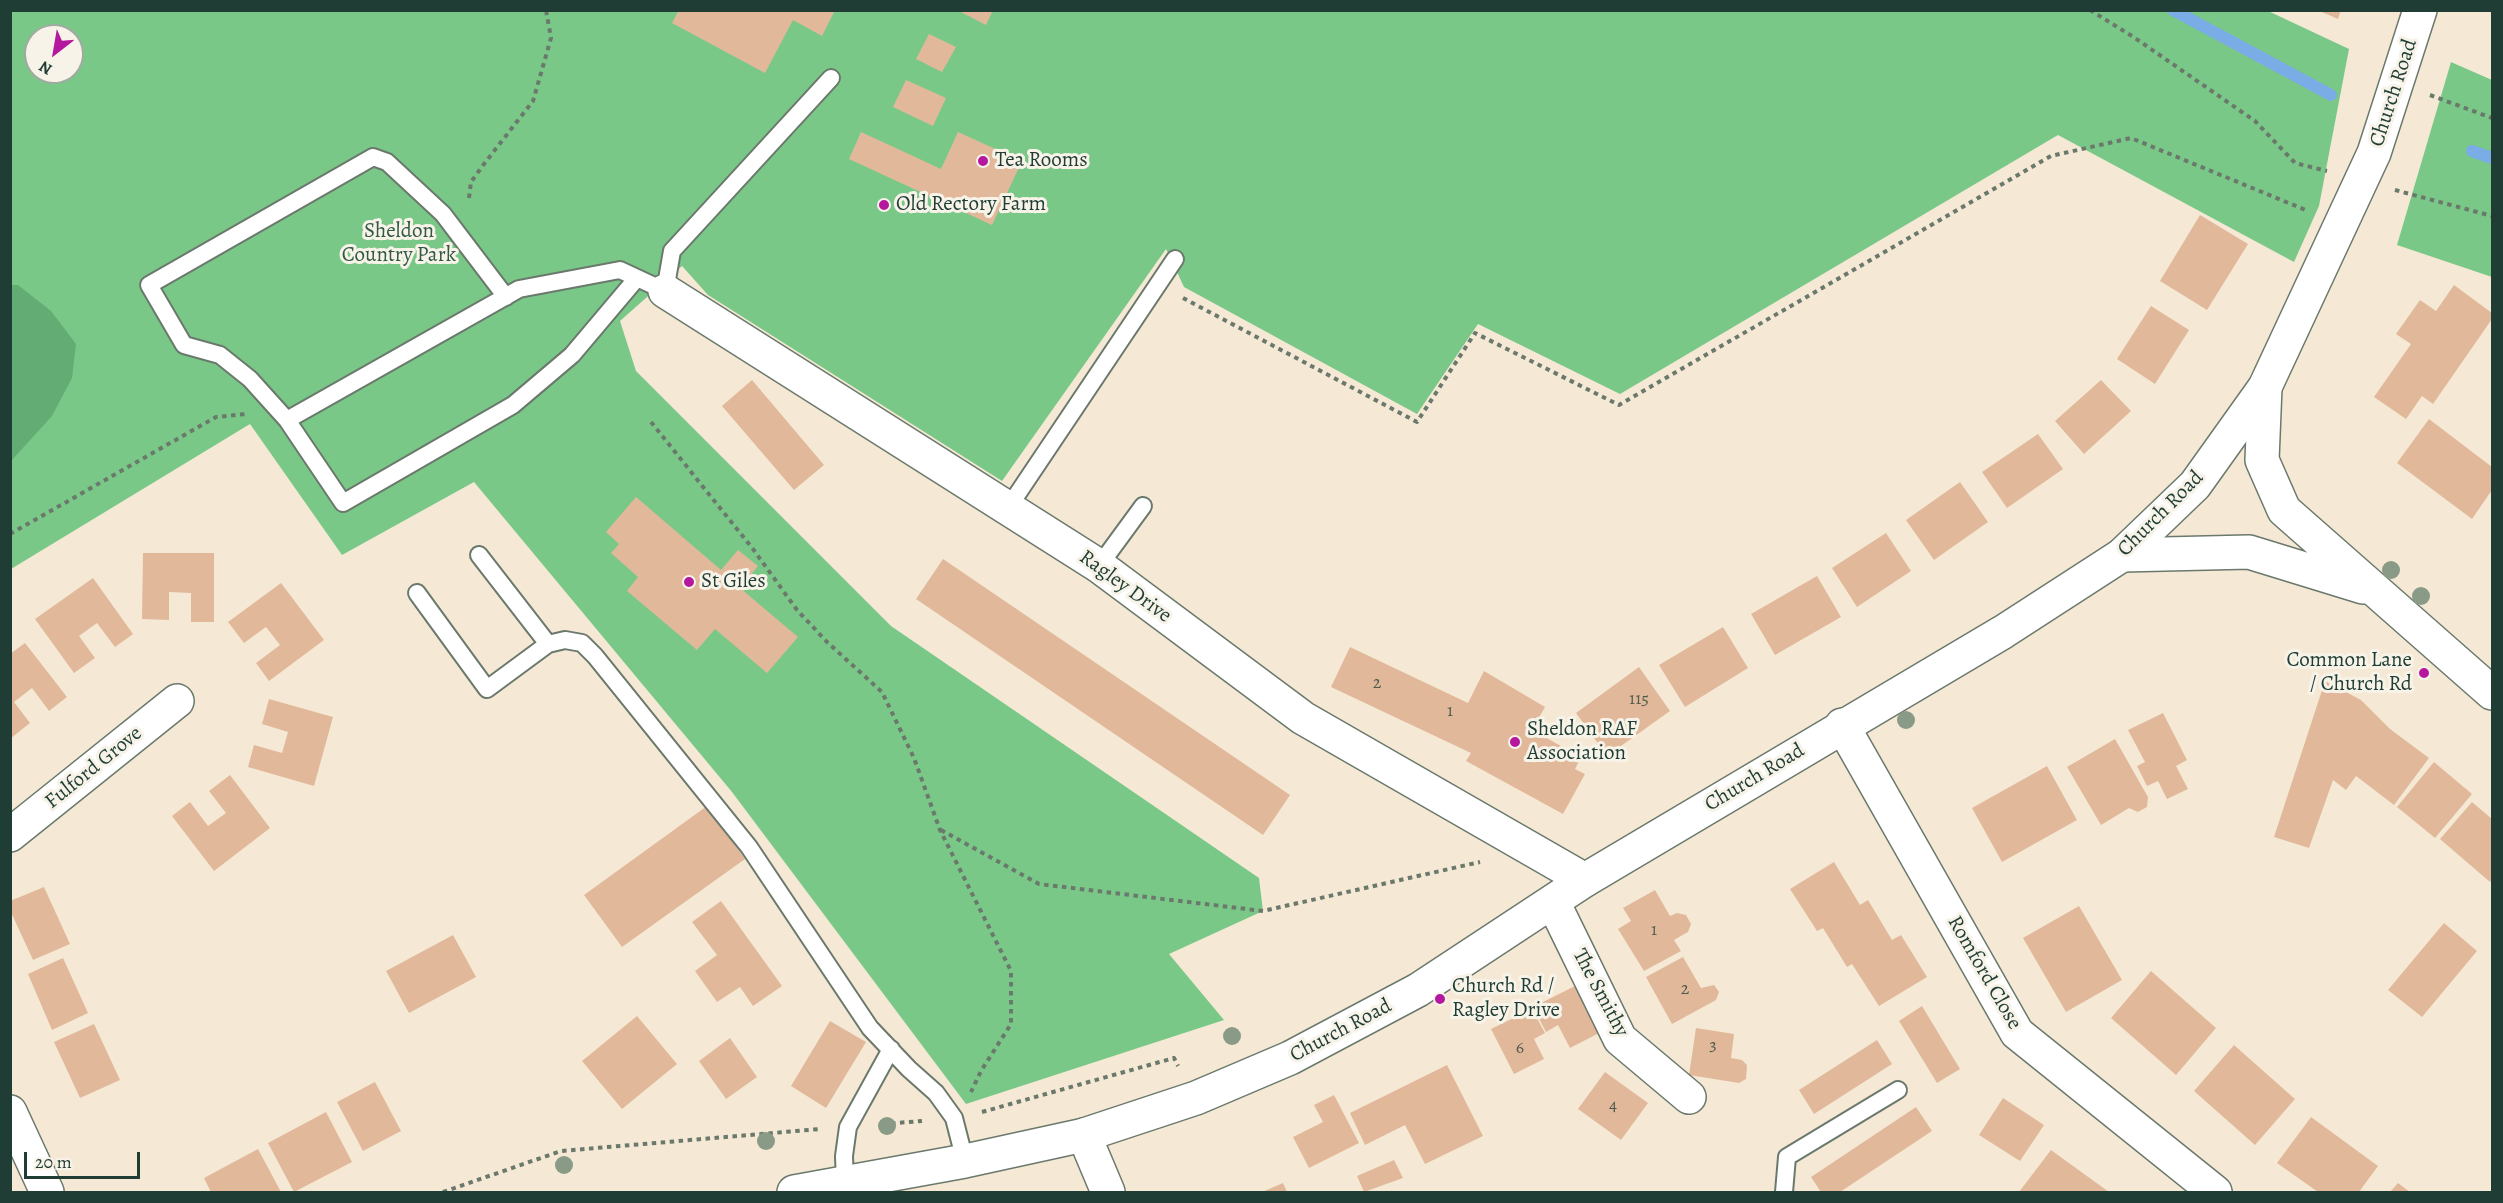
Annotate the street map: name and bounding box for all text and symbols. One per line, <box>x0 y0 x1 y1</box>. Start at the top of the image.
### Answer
north arrow <box>24 24 84 84</box>
street label: Church Road <box>2365 36 2423 150</box>
text: N <box>35 55 56 80</box>
place label: Tea Rooms <box>995 148 1088 174</box>
marker: Tea Rooms <box>976 154 990 168</box>
place label: Old Rectory Farm <box>896 192 1046 218</box>
marker: Old Rectory Farm <box>877 198 891 212</box>
park label: Sheldon Country Park <box>342 219 456 269</box>
street label: Church Road <box>2113 466 2209 562</box>
street label: Ragley Drive <box>1074 545 1176 629</box>
place label: St Giles <box>701 569 766 595</box>
marker: St Giles <box>682 575 696 589</box>
place label: Common Lane / Church Rd <box>2286 648 2412 698</box>
marker: Common Lane / Church Rd <box>2417 666 2431 680</box>
house number: 2 <box>1373 673 1381 695</box>
house number: 115 <box>1629 689 1649 711</box>
house number: 1 <box>1447 701 1453 723</box>
place label: Sheldon RAF Association <box>1527 717 1637 767</box>
street label: Fulford Grove <box>40 721 148 815</box>
marker: Sheldon RAF Association <box>1508 735 1522 749</box>
street label: Church Road <box>1701 738 1809 818</box>
street label: Romford Close <box>1941 912 2027 1034</box>
house number: 1 <box>1651 920 1657 942</box>
street label: The Smithy <box>1566 945 1634 1041</box>
place label: Church Rd / Ragley Drive <box>1452 974 1560 1024</box>
house number: 2 <box>1681 979 1689 1001</box>
marker: Church Rd / Ragley Drive <box>1433 992 1447 1006</box>
street label: Church Road <box>1286 994 1396 1068</box>
house number: 3 <box>1709 1035 1717 1057</box>
house number: 6 <box>1516 1038 1524 1060</box>
house number: 4 <box>1609 1095 1617 1117</box>
scale bar <box>27 1140 142 1178</box>
text: 20 m <box>35 1150 72 1174</box>

